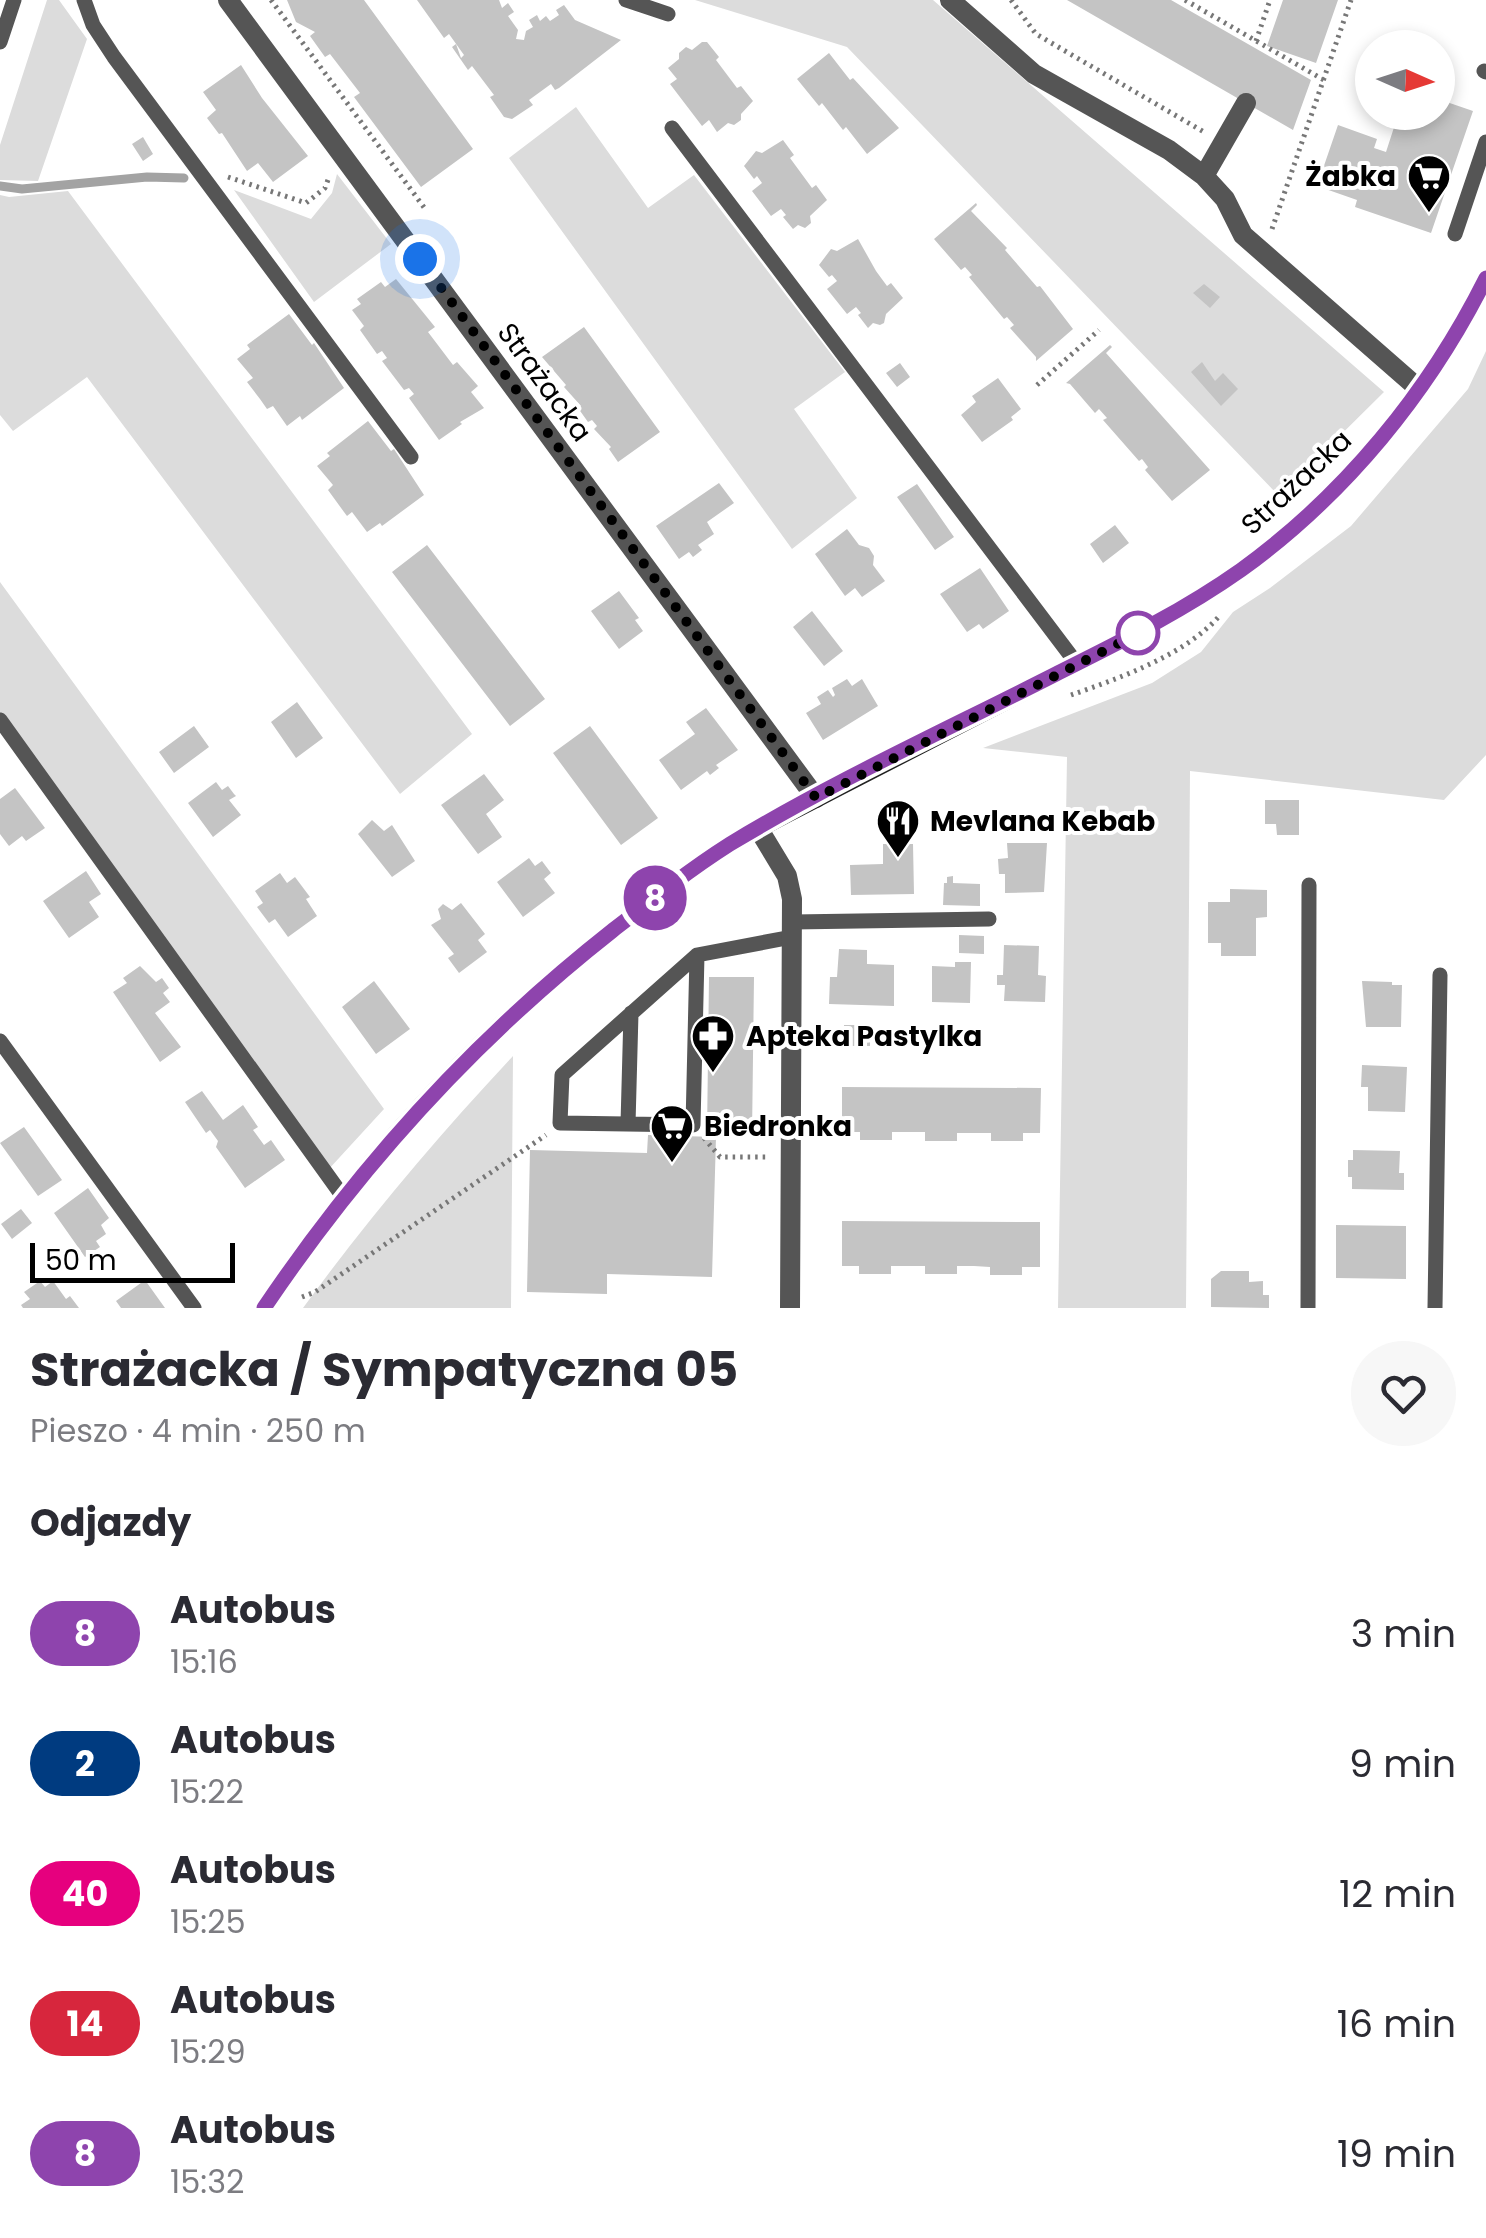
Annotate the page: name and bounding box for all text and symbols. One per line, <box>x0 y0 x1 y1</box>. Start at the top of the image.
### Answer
north arrow <box>1355 30 1455 130</box>
map controls <box>1355 30 1455 130</box>
supermarket icon: Żabka <box>1406 153 1452 214</box>
place label: Żabka <box>1305 157 1396 196</box>
your location <box>395 234 445 284</box>
street label: Strażacka <box>488 315 601 450</box>
street label: Strażacka <box>1233 421 1360 544</box>
unlabelled marker <box>1117 612 1159 654</box>
restaurant icon: Mevlana Kebab <box>875 798 921 859</box>
place label: Mevlana Kebab <box>930 802 1155 841</box>
line badge: 8 <box>622 866 688 930</box>
text: 8 <box>644 874 666 923</box>
pharmacy icon: Apteka Pastylka <box>690 1013 736 1074</box>
place label: Apteka Pastylka <box>746 1017 982 1056</box>
supermarket icon: Biedronka <box>649 1103 695 1164</box>
place label: Biedronka <box>704 1107 852 1146</box>
scale bar <box>30 1238 235 1282</box>
text: 50 m <box>45 1241 116 1280</box>
text: Strażacka / Sympatyczna 05 <box>30 1336 738 1403</box>
button: heart <box>1351 1341 1456 1446</box>
text: Pieszo · 4 min · 250 m <box>30 1408 366 1453</box>
text: Odjazdy <box>30 1496 191 1549</box>
text: Autobus <box>170 1583 336 1636</box>
text: 3 min <box>1351 1607 1456 1660</box>
text: 8 <box>74 1609 96 1658</box>
text: 15:16 <box>170 1639 238 1684</box>
text: Autobus <box>170 1713 336 1766</box>
text: 9 min <box>1349 1737 1456 1790</box>
text: 2 <box>75 1739 95 1788</box>
text: 15:22 <box>170 1769 244 1814</box>
text: Autobus <box>170 1843 336 1896</box>
text: 12 min <box>1339 1867 1456 1920</box>
text: 40 <box>62 1869 108 1918</box>
text: 15:25 <box>170 1899 246 1944</box>
text: Autobus <box>170 1973 336 2026</box>
text: 16 min <box>1337 1997 1456 2050</box>
text: 14 <box>67 1999 103 2048</box>
text: 15:29 <box>170 2029 246 2074</box>
text: Autobus <box>170 2103 336 2156</box>
text: 19 min <box>1337 2127 1456 2180</box>
text: 8 <box>74 2129 96 2178</box>
text: 15:32 <box>170 2159 244 2204</box>

